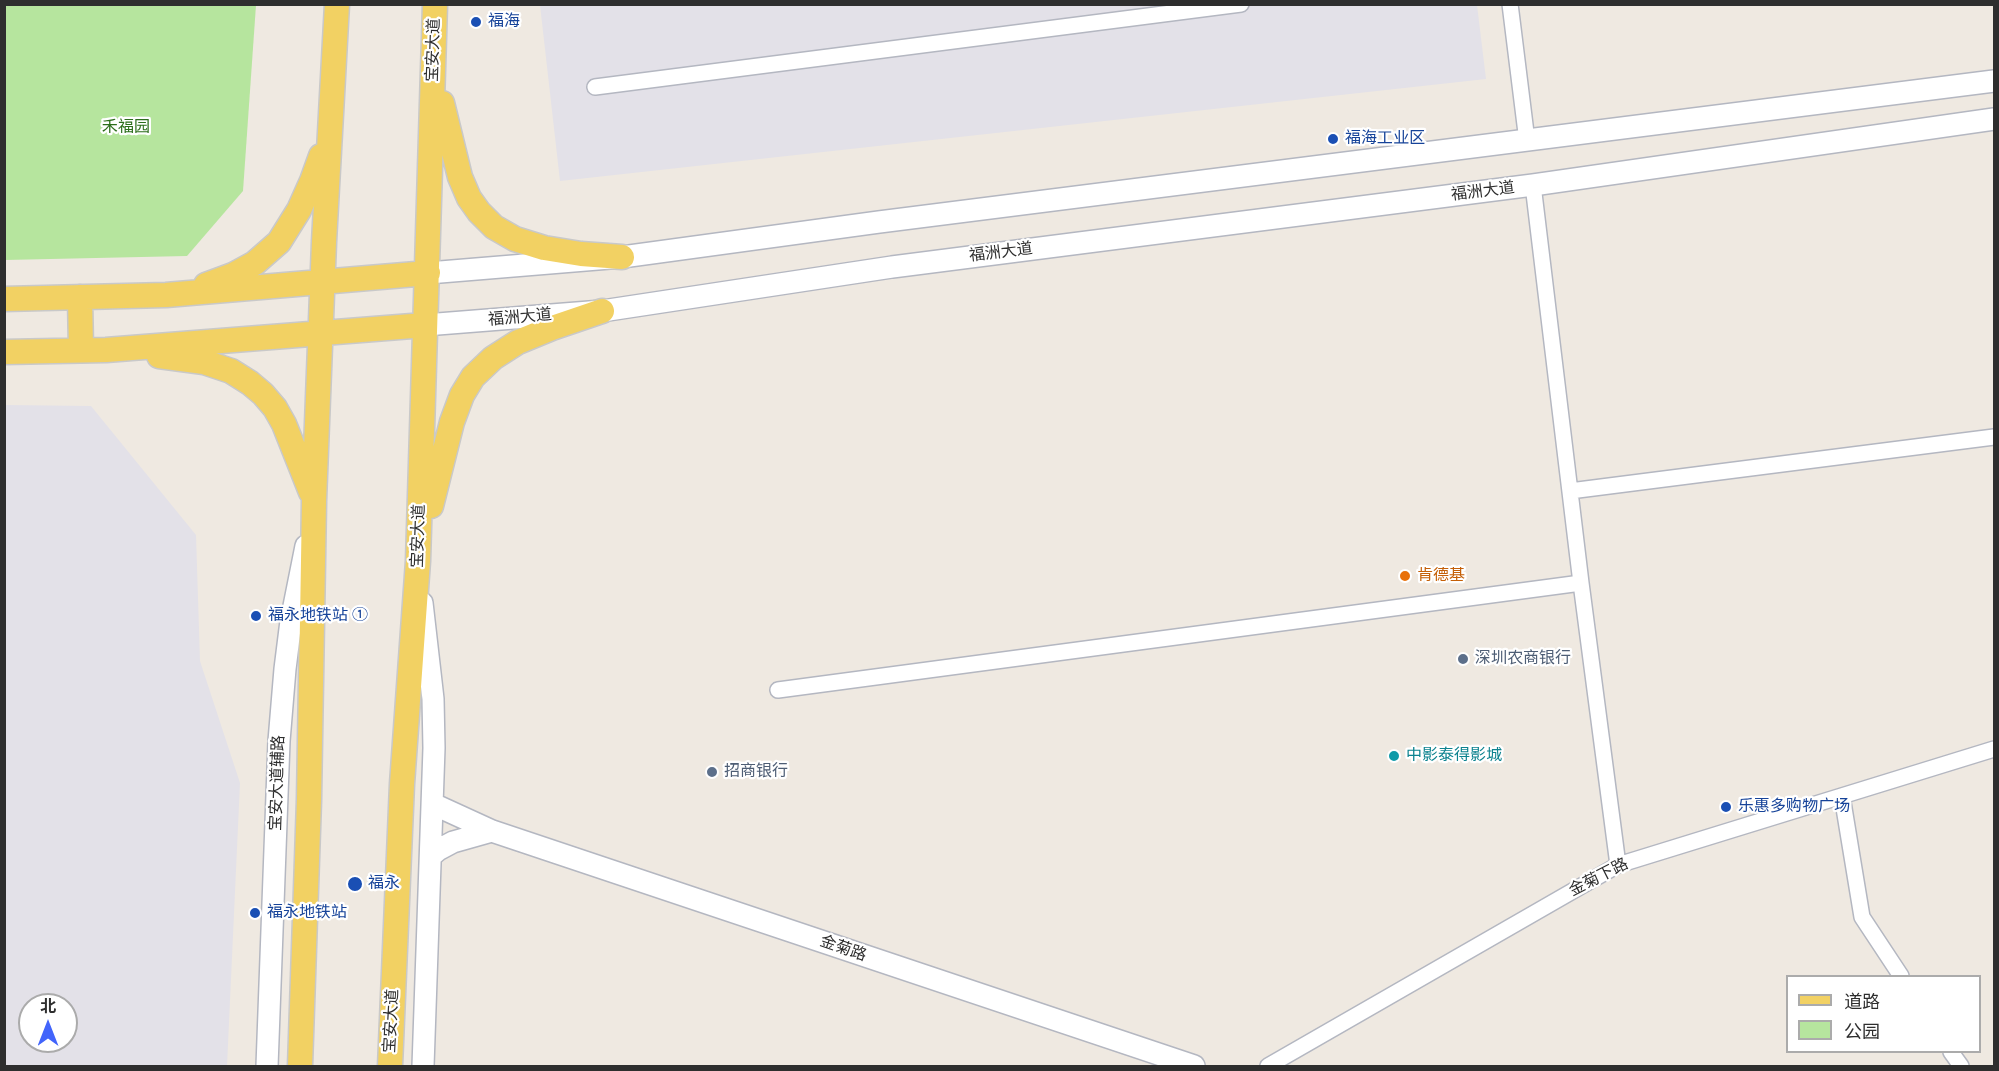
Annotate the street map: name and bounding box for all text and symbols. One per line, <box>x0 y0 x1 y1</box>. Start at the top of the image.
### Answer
place label: 福海 <box>488 12 520 32</box>
marker: 福海 <box>469 15 483 29</box>
street label: 宝安大道 <box>423 18 445 82</box>
park label: 禾福园 <box>102 118 150 138</box>
place label: 福海工业区 <box>1345 129 1425 149</box>
marker: 福海工业区 <box>1326 132 1340 146</box>
street label: 福洲大道 <box>1450 179 1516 205</box>
street label: 福洲大道 <box>968 240 1034 266</box>
street label: 福洲大道 <box>487 306 553 330</box>
street label: 宝安大道 <box>408 504 430 568</box>
place label: 肯德基 <box>1417 566 1465 586</box>
marker: 肯德基 <box>1398 569 1412 583</box>
place label: 福永地铁站 ① <box>268 606 368 626</box>
marker: 福永地铁站 ① <box>249 609 263 623</box>
place label: 深圳农商银行 <box>1475 649 1571 669</box>
marker: 深圳农商银行 <box>1456 652 1470 666</box>
street label: 宝安大道辅路 <box>267 735 289 831</box>
place label: 中影泰得影城 <box>1406 746 1502 766</box>
marker: 中影泰得影城 <box>1387 749 1401 763</box>
place label: 招商银行 <box>724 762 788 782</box>
marker: 招商银行 <box>705 765 719 779</box>
place label: 乐惠多购物广场 <box>1738 797 1850 817</box>
marker: 乐惠多购物广场 <box>1719 800 1733 814</box>
street label: 金菊下路 <box>1566 855 1632 901</box>
place label: 福永 <box>368 874 400 894</box>
marker: 福永 <box>346 875 364 893</box>
place label: 福永地铁站 <box>267 903 347 923</box>
marker: 福永地铁站 <box>248 906 262 920</box>
street label: 金菊路 <box>817 932 869 966</box>
legend <box>1786 975 1981 1053</box>
street label: 宝安大道 <box>381 989 403 1053</box>
text: 道路 <box>1844 991 1880 1012</box>
north arrow <box>18 993 78 1053</box>
text: 北 <box>40 997 56 1016</box>
text: 公园 <box>1844 1021 1880 1042</box>

